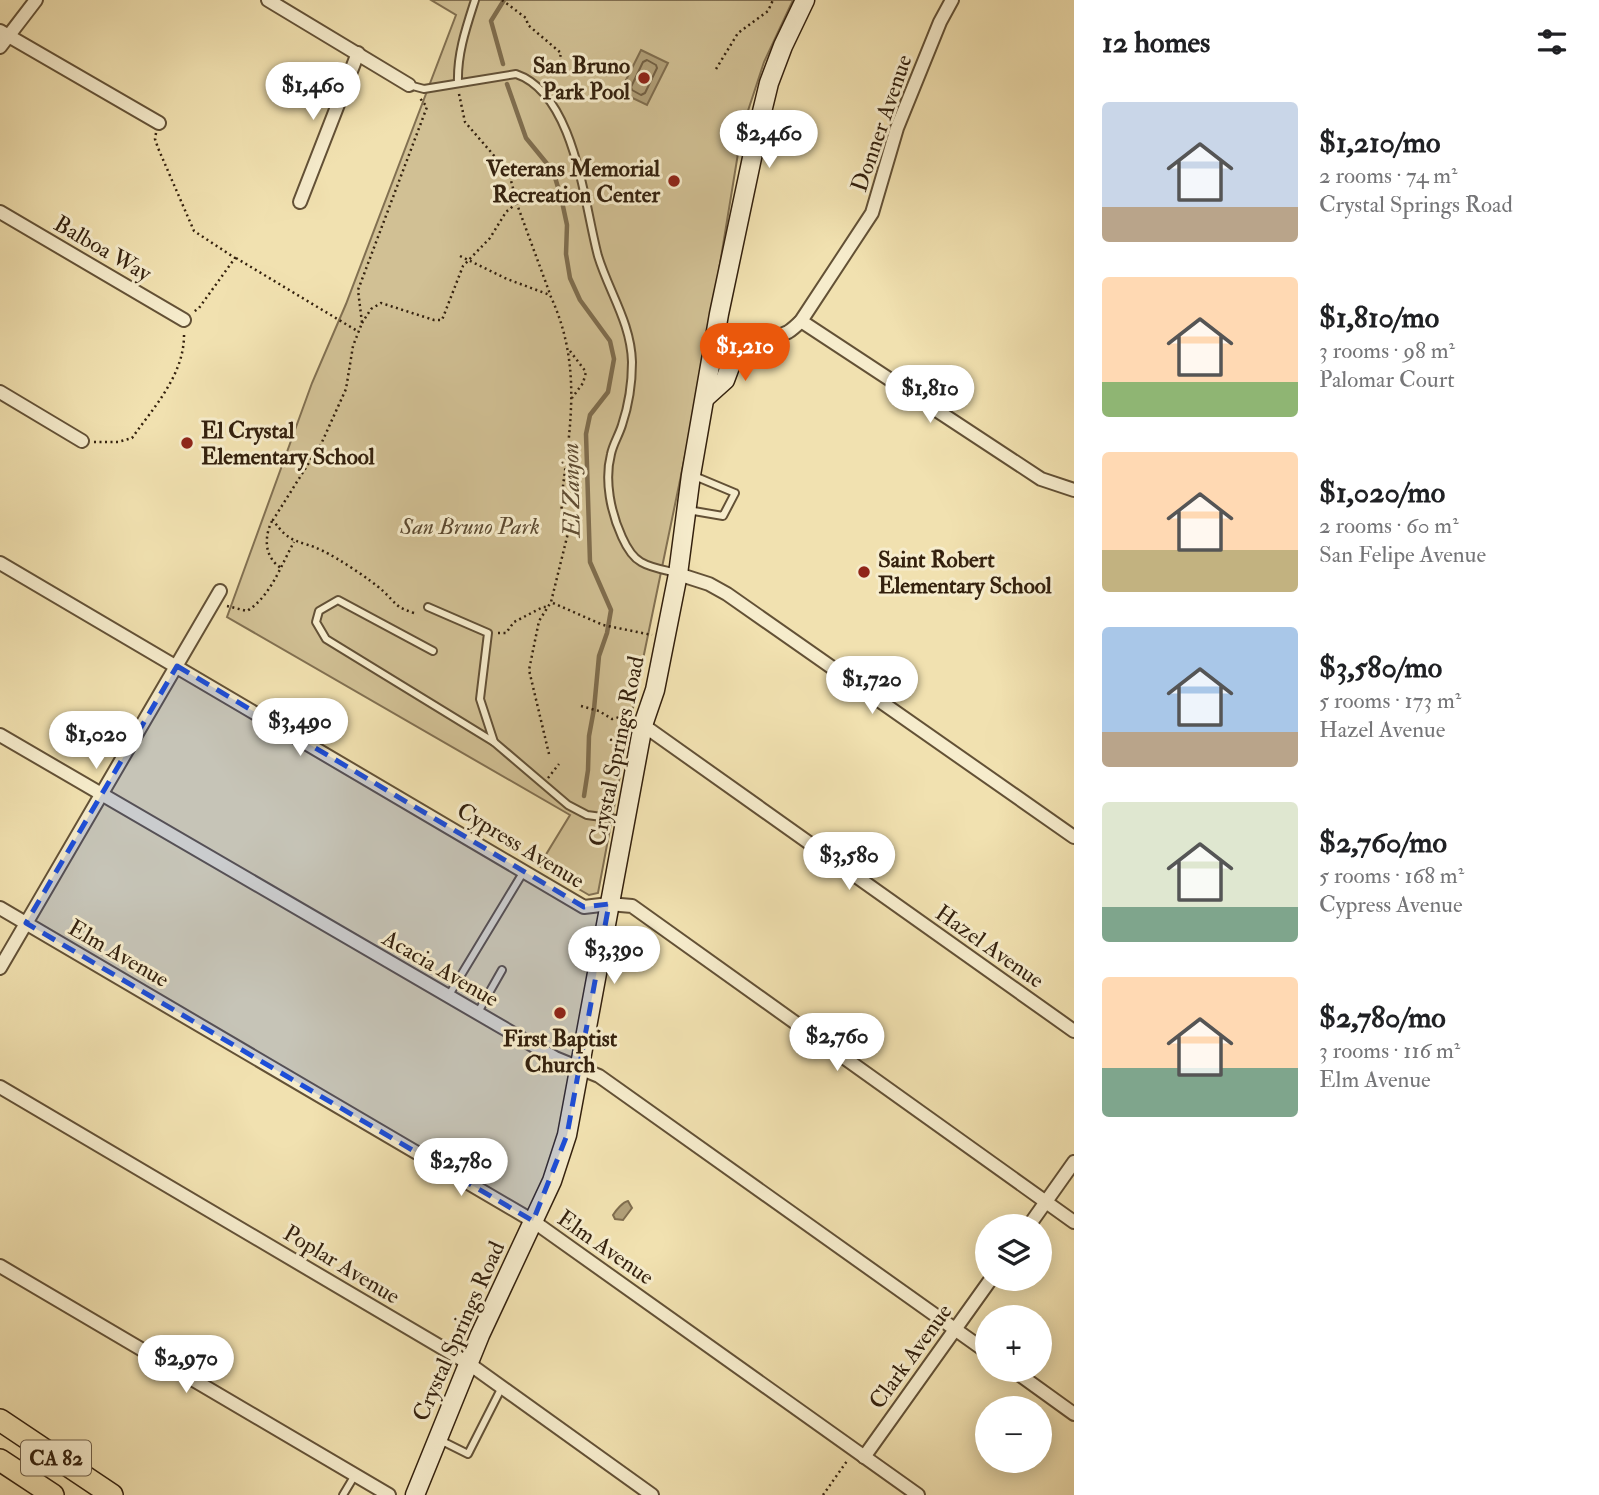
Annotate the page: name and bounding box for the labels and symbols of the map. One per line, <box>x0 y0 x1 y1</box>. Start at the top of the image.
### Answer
street label: Donner Avenue <box>844 50 919 196</box>
place label: San Bruno Park Pool <box>533 51 631 106</box>
pin: $1,460 <box>256 62 370 122</box>
marker: San Bruno Park Pool <box>636 70 652 86</box>
pin: $2,460 <box>712 110 826 170</box>
place label: Veterans Memorial Recreation Center <box>485 154 661 209</box>
marker: Veterans Memorial Recreation Center <box>666 173 682 189</box>
street label: Balboa Way <box>49 209 157 288</box>
pin: $1,210 <box>688 324 802 383</box>
pin: $1,810 <box>873 366 987 425</box>
place label: El Crystal Elementary School <box>201 416 376 472</box>
marker: El Crystal Elementary School <box>179 435 195 451</box>
water label: El Zanjon <box>555 443 588 539</box>
park label: San Bruno Park <box>399 512 540 541</box>
place label: Saint Robert Elementary School <box>878 545 1053 601</box>
marker: Saint Robert Elementary School <box>856 564 872 580</box>
street label: Crystal Springs Road <box>582 653 652 849</box>
pin: $1,720 <box>815 656 929 716</box>
pin: $3,490 <box>243 698 357 758</box>
pin: $1,020 <box>39 712 153 771</box>
street label: Cypress Avenue <box>451 796 590 896</box>
pin: $3,580 <box>792 832 906 892</box>
street label: Hazel Avenue <box>930 898 1050 995</box>
street label: Elm Avenue <box>63 913 175 994</box>
street label: Acacia Avenue <box>377 923 504 1014</box>
pin: $3,390 <box>557 926 671 986</box>
marker: First Baptist Church <box>552 1005 568 1021</box>
pin: $2,760 <box>780 1014 894 1073</box>
place label: First Baptist Church <box>503 1024 618 1079</box>
pin: $2,780 <box>404 1138 518 1198</box>
street label: Elm Avenue <box>552 1203 660 1292</box>
street label: Poplar Avenue <box>278 1218 406 1312</box>
street label: Crystal Springs Road <box>406 1237 512 1426</box>
street label: Clark Avenue <box>862 1298 959 1415</box>
pin: $2,970 <box>129 1336 243 1395</box>
road number: CA 82 <box>21 1440 91 1476</box>

